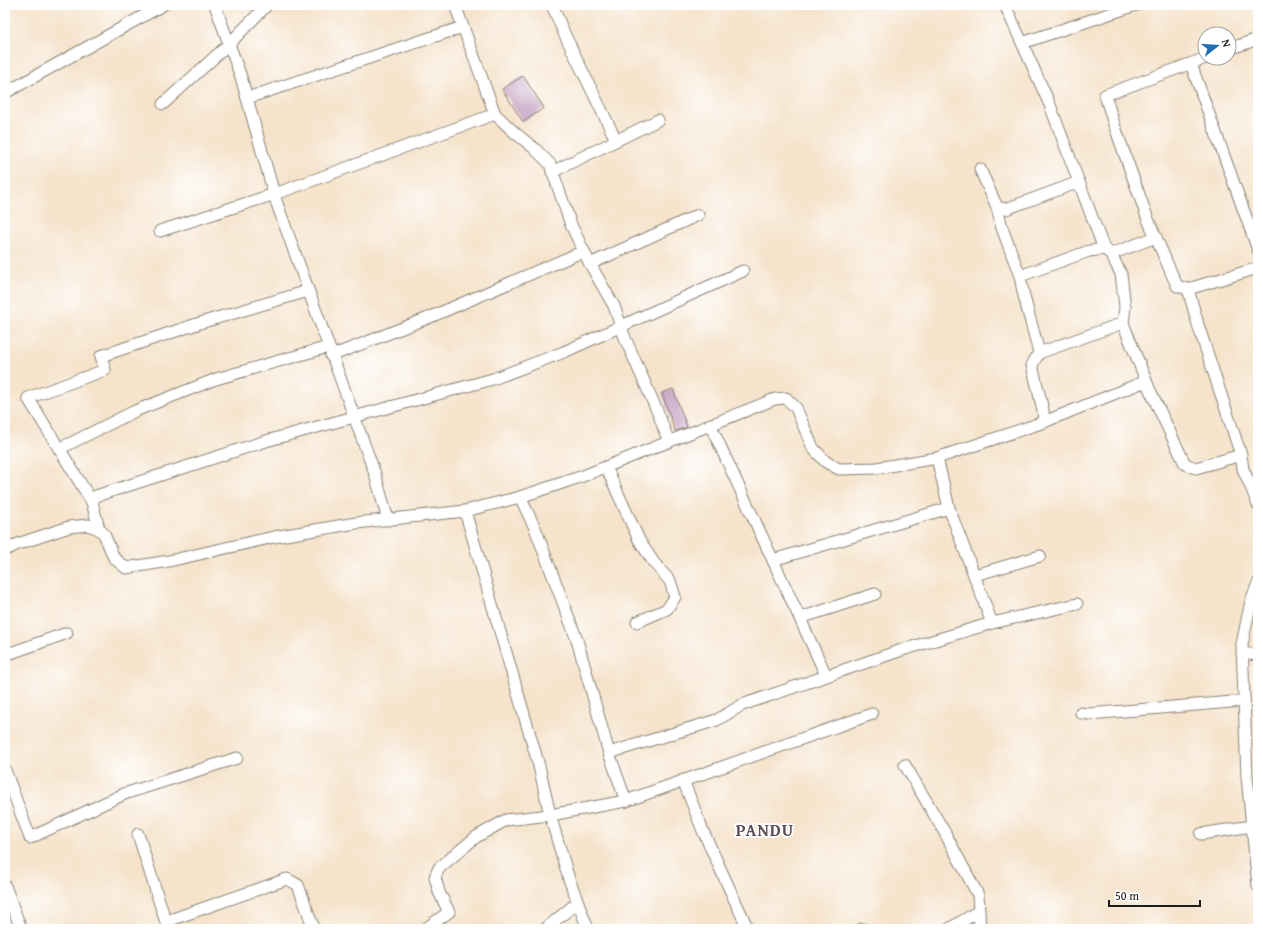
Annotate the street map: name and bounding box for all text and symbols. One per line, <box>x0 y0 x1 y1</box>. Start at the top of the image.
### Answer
north arrow <box>1197 26 1237 66</box>
text: N <box>1218 37 1235 50</box>
district label: PANDU <box>736 817 794 842</box>
scale bar <box>1109 882 1200 908</box>
text: 50 m <box>1115 887 1139 904</box>

